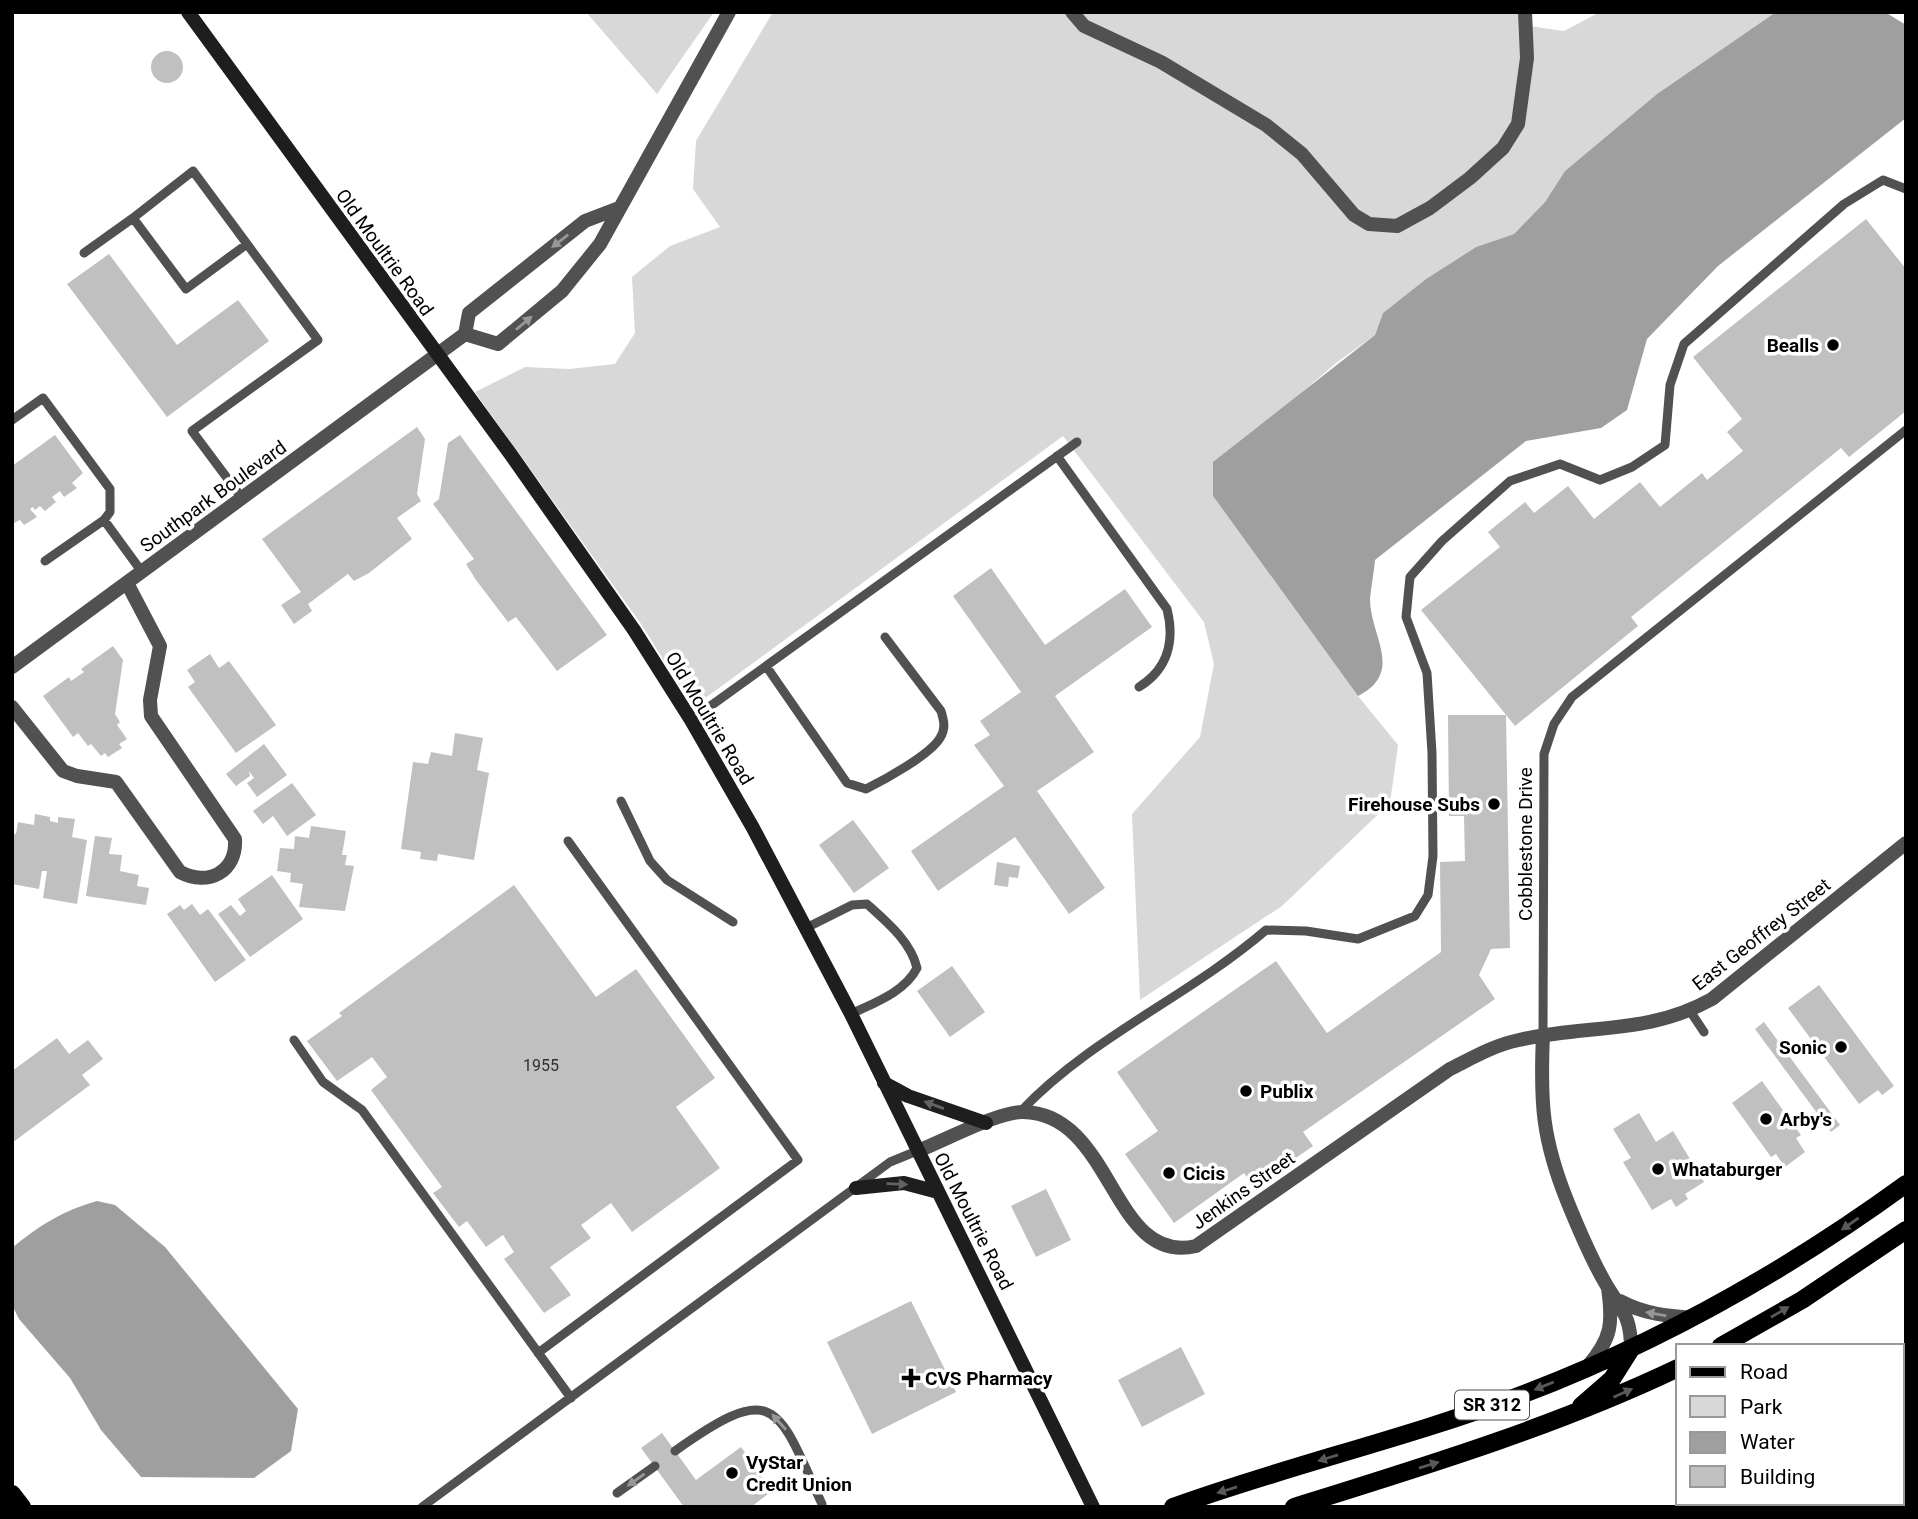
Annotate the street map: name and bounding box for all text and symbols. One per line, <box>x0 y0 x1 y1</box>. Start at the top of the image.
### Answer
street label: Old Moultrie Road <box>331 184 438 320</box>
one-way arrow <box>552 234 570 249</box>
one-way arrow <box>514 315 532 330</box>
place label: Bealls <box>1767 334 1819 357</box>
marker: Bealls <box>1825 337 1841 353</box>
street label: Southpark Boulevard <box>136 436 291 557</box>
street label: Old Moultrie Road <box>661 647 758 789</box>
street label: Cobblestone Drive <box>1514 767 1537 921</box>
place label: Firehouse Subs <box>1348 793 1480 816</box>
marker: Firehouse Subs <box>1486 796 1502 812</box>
street label: East Geoffrey Street <box>1688 873 1835 995</box>
place label: Sonic <box>1779 1036 1827 1059</box>
marker: Sonic <box>1833 1039 1849 1055</box>
house number: 1955 <box>523 1056 559 1075</box>
place label: Publix <box>1260 1080 1314 1103</box>
marker: Publix <box>1238 1083 1254 1099</box>
one-way arrow <box>924 1099 945 1110</box>
place label: Arby's <box>1780 1108 1832 1131</box>
marker: Arby's <box>1758 1111 1774 1127</box>
street label: Jenkins Street <box>1187 1146 1299 1234</box>
street label: Old Moultrie Road <box>929 1149 1018 1294</box>
place label: Whataburger <box>1672 1158 1782 1181</box>
marker: Whataburger <box>1650 1161 1666 1177</box>
place label: Cicis <box>1183 1162 1225 1185</box>
marker: Cicis <box>1161 1165 1177 1181</box>
one-way arrow <box>886 1178 908 1189</box>
one-way arrow <box>1841 1217 1859 1231</box>
one-way arrow <box>1771 1306 1790 1319</box>
one-way arrow <box>1645 1308 1667 1319</box>
legend <box>1676 1344 1904 1505</box>
text: Road <box>1740 1360 1788 1384</box>
place label: CVS Pharmacy <box>925 1367 1053 1390</box>
marker: CVS Pharmacy <box>903 1370 919 1386</box>
one-way arrow <box>1533 1380 1554 1391</box>
one-way arrow <box>1613 1387 1633 1399</box>
road number: SR 312 <box>1455 1390 1529 1420</box>
text: Park <box>1740 1395 1783 1419</box>
one-way arrow <box>772 1413 787 1431</box>
text: Water <box>1740 1430 1795 1454</box>
place label: VyStar Credit Union <box>746 1451 852 1496</box>
one-way arrow <box>1318 1453 1339 1463</box>
one-way arrow <box>1419 1459 1440 1469</box>
marker: VyStar Credit Union <box>724 1465 740 1481</box>
text: Building <box>1740 1465 1815 1489</box>
one-way arrow <box>627 1473 645 1487</box>
one-way arrow <box>1216 1485 1237 1495</box>

